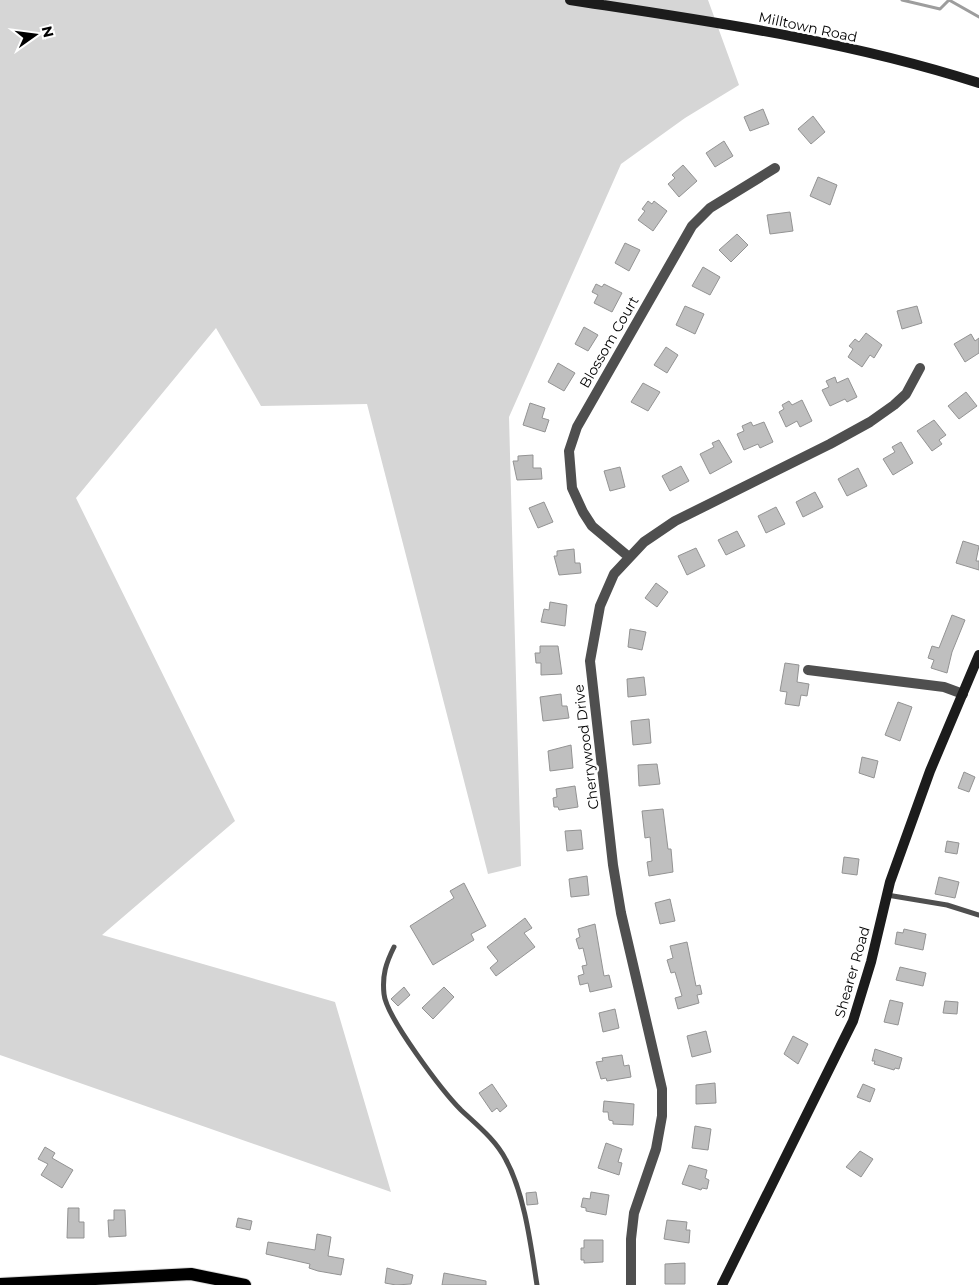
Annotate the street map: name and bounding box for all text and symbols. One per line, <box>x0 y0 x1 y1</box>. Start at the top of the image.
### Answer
street label: Milltown Road <box>757 8 859 46</box>
north arrow <box>10 10 60 60</box>
text: N <box>38 24 58 40</box>
street label: Blossom Court <box>575 292 643 391</box>
street label: Cherrywood Drive <box>569 683 603 811</box>
street label: Shearer Road <box>830 924 874 1020</box>

